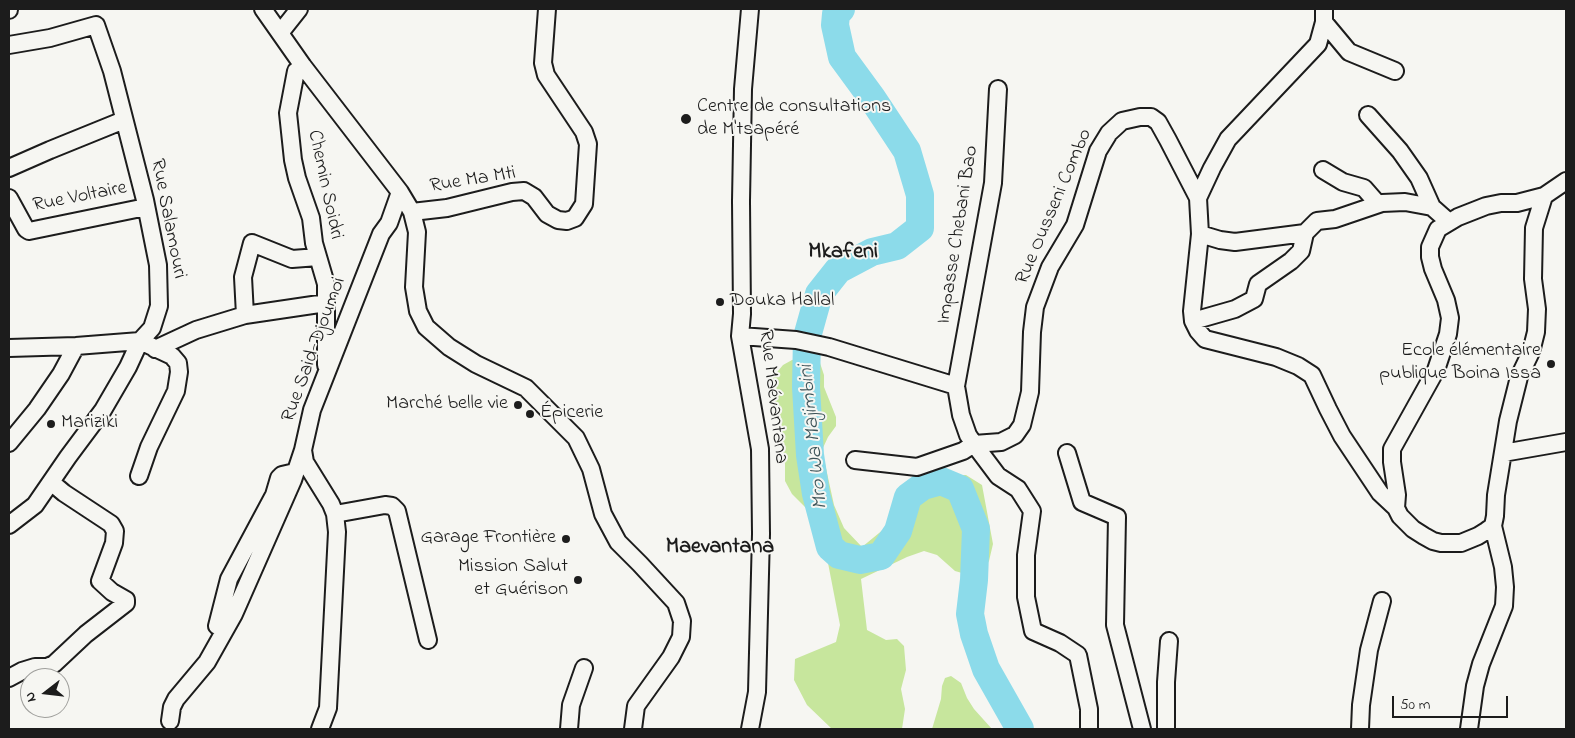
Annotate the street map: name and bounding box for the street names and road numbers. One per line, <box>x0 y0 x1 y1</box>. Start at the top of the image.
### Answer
street label: Rue Ousseni Combo <box>1011 126 1099 288</box>
street label: Chemin Soidri <box>301 128 347 242</box>
street label: Impasse Chebani Bao <box>933 144 985 326</box>
street label: Rue Salamouri <box>144 157 190 281</box>
street label: Rue Ma Mti <box>428 162 518 200</box>
street label: Rue Voltaire <box>31 177 129 219</box>
street label: Rue Said-Djoumoi <box>278 274 352 426</box>
street label: Rue Maévantana <box>752 329 792 465</box>

